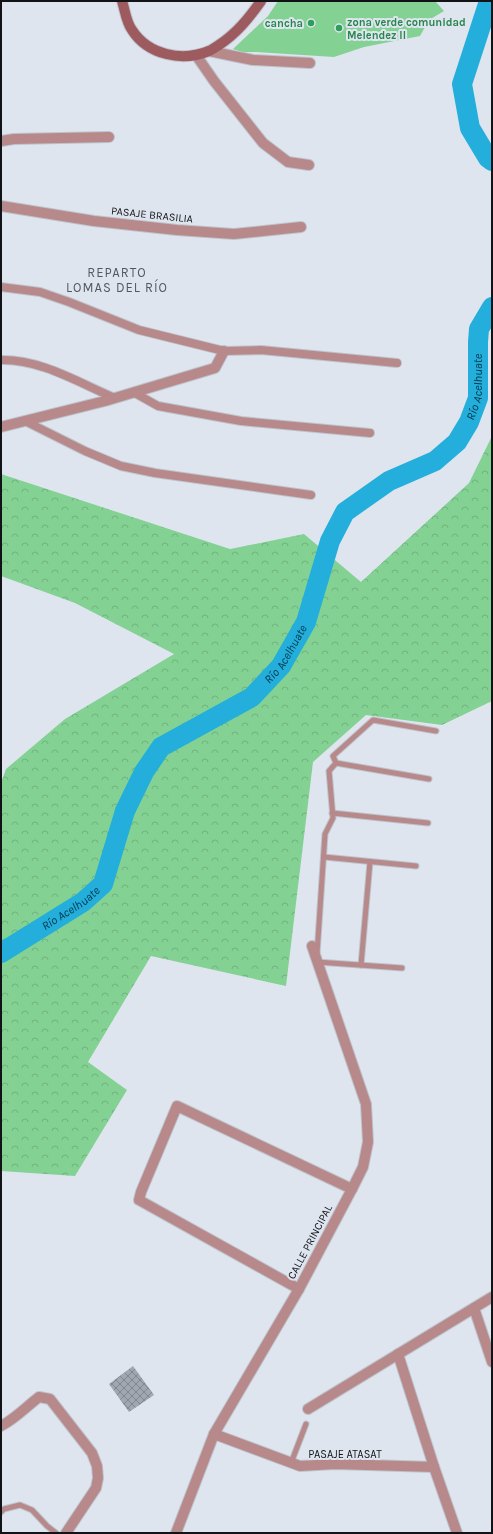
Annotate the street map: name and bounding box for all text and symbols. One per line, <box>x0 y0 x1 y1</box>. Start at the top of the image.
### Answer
place label: zona verde comunidad Melendez II <box>347 16 466 42</box>
place label: cancha <box>265 17 303 30</box>
marker: cancha <box>306 18 316 28</box>
marker: zona verde comunidad Melendez II <box>334 23 344 33</box>
street label: PASAJE BRASILIA <box>110 204 194 226</box>
district label: REPARTO LOMAS DEL RÍO <box>66 265 168 295</box>
water label: Río Acelhuate <box>463 353 485 422</box>
water label: Río Acelhuate <box>261 622 310 686</box>
water label: Río Acelhuate <box>39 883 103 933</box>
street label: CALLE PRINCIPAL <box>285 1202 336 1281</box>
street label: PASAJE ATASAT <box>308 1448 382 1461</box>

